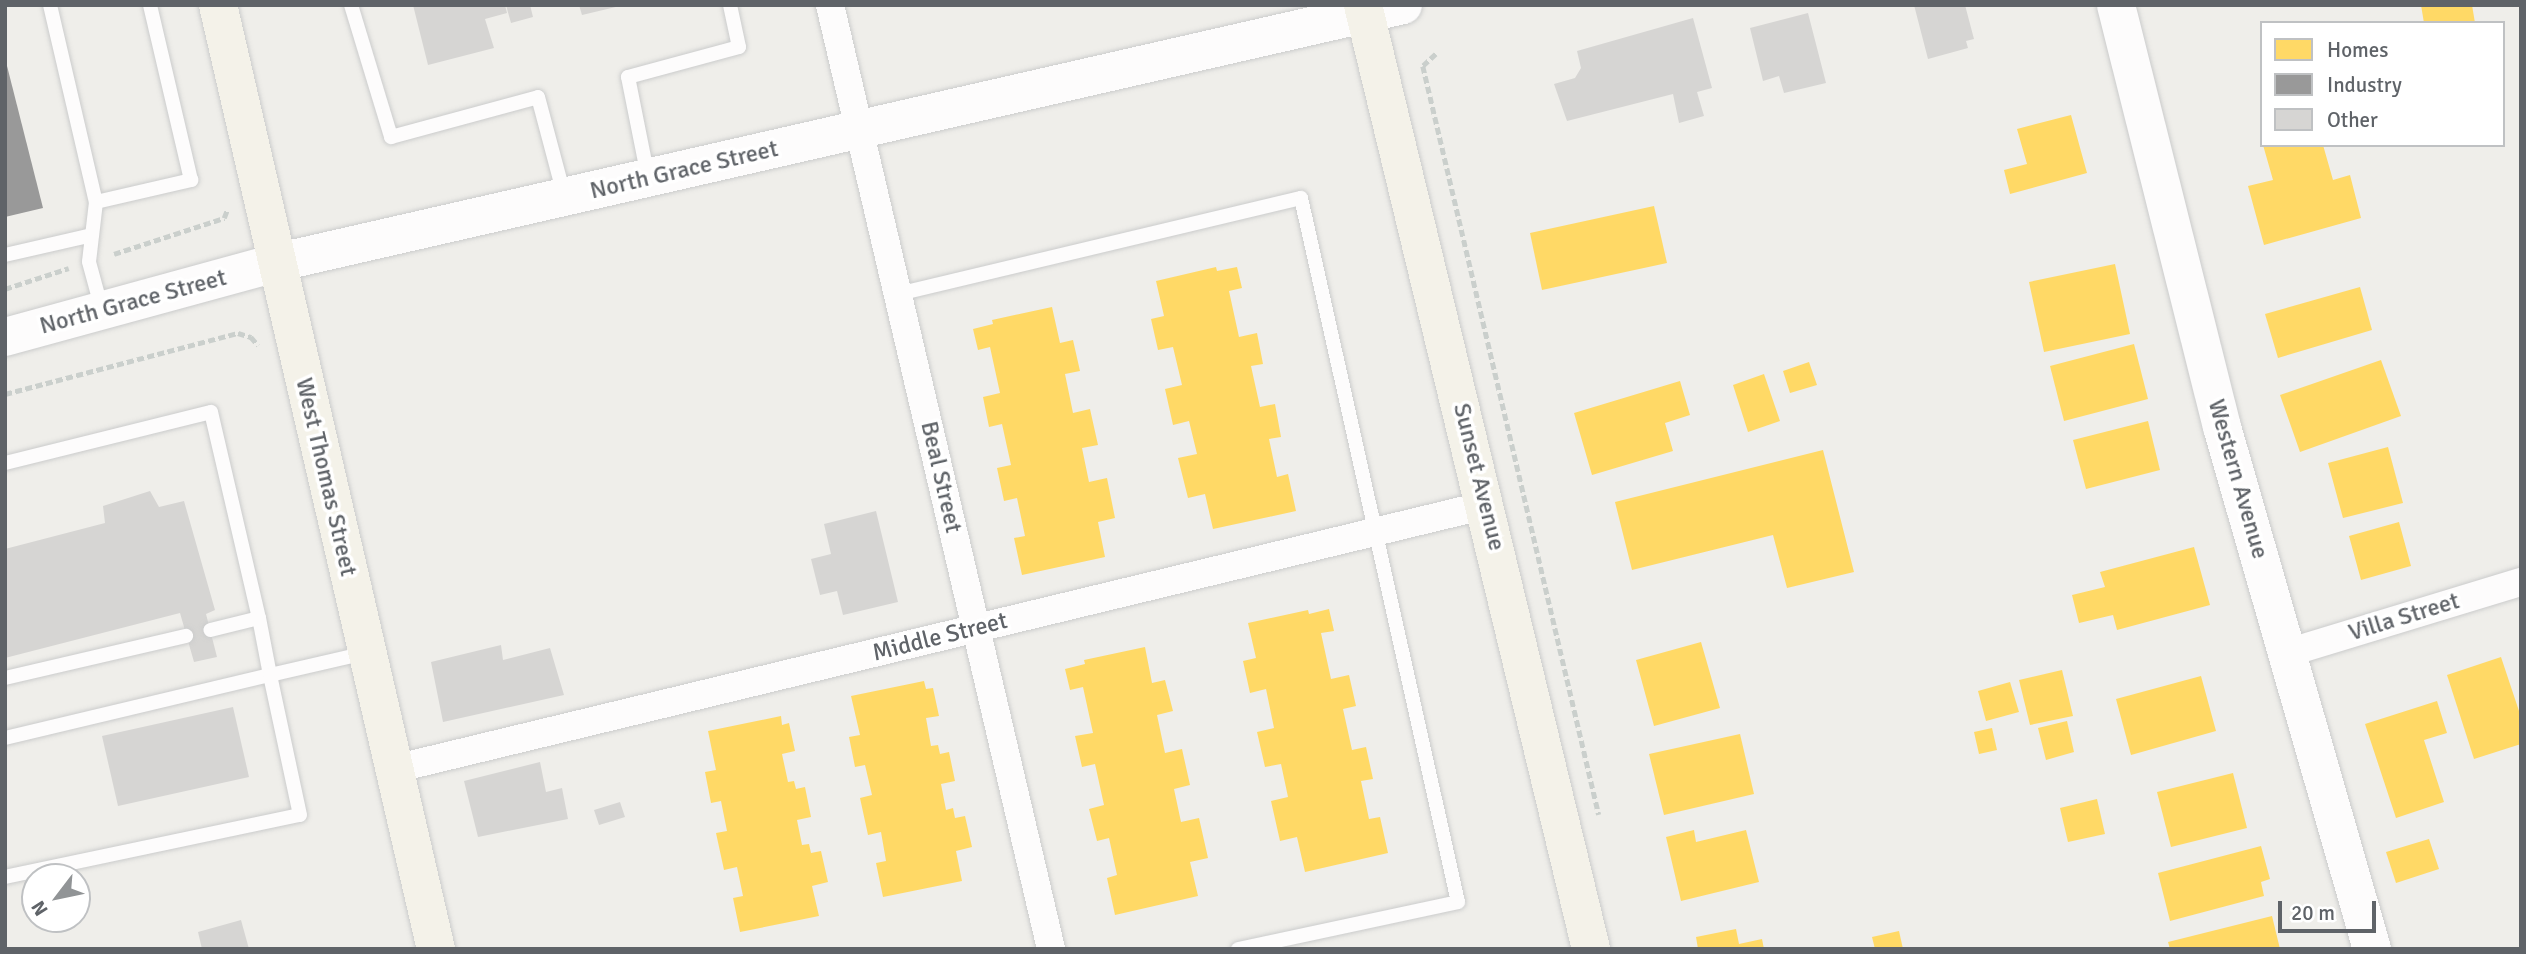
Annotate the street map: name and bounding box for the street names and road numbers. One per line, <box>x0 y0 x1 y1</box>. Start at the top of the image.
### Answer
street label: North Grace Street <box>587 134 781 206</box>
street label: North Grace Street <box>37 263 229 341</box>
street label: West Thomas Street <box>289 375 363 579</box>
street label: Western Avenue <box>2201 396 2275 562</box>
street label: Sunset Avenue <box>1447 400 1511 554</box>
street label: Beal Street <box>914 418 968 536</box>
street label: Villa Street <box>2345 587 2463 647</box>
street label: Middle Street <box>870 606 1010 668</box>

